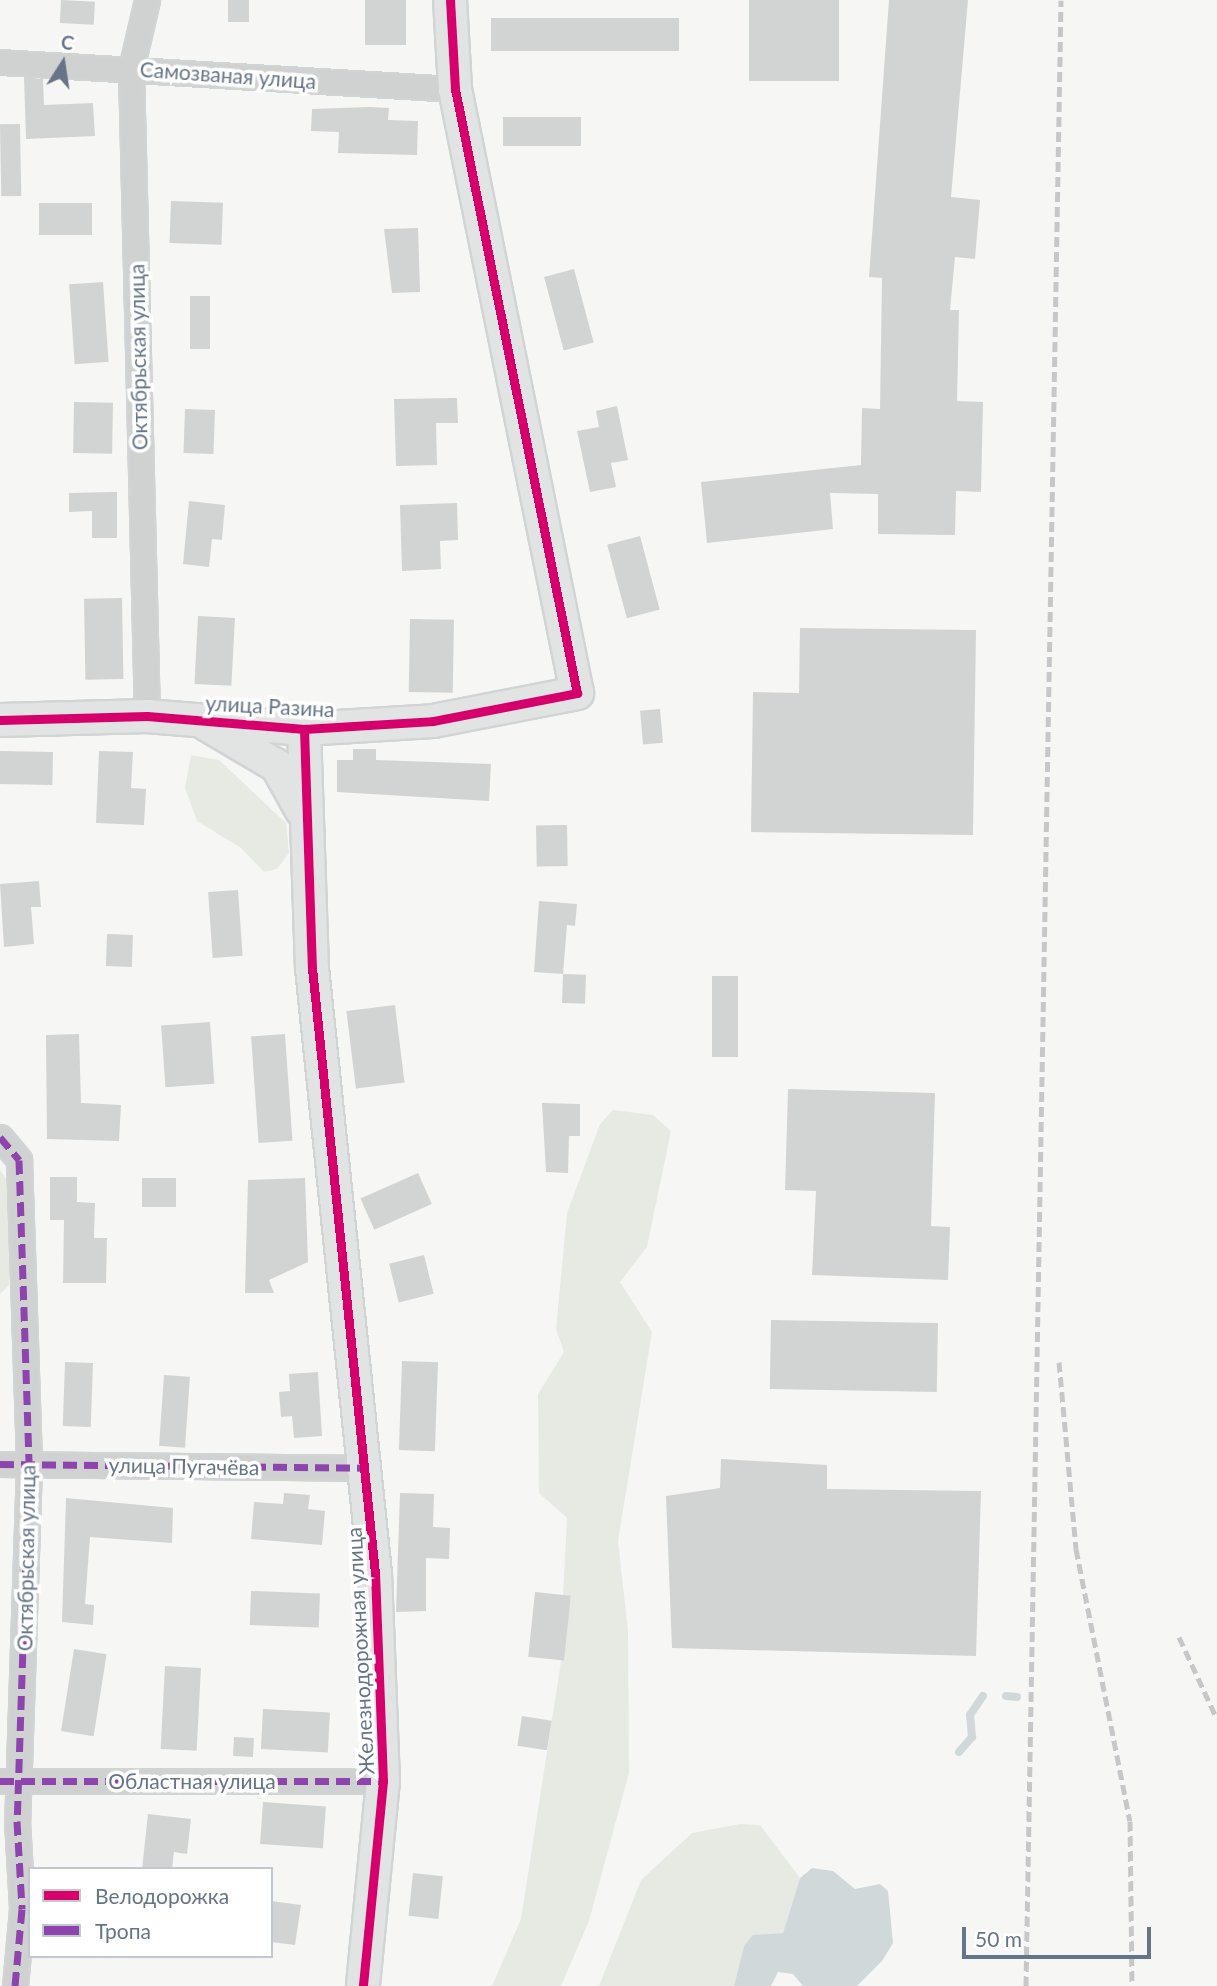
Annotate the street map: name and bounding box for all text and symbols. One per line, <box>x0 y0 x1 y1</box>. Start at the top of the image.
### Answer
north arrow <box>28 28 98 98</box>
text: С <box>59 29 76 55</box>
street label: Самозваная улица <box>139 56 317 94</box>
street label: Октябрьская улица <box>124 264 152 450</box>
street label: улица Разина <box>205 690 335 722</box>
street label: улица Пугачёва <box>109 1452 259 1480</box>
street label: Октябрьская улица <box>12 1465 40 1651</box>
street label: Железнодорожная улица <box>341 1526 379 1776</box>
street label: Областная улица <box>108 1768 276 1794</box>
legend <box>28 1867 273 1958</box>
text: Велодорожка <box>95 1883 229 1908</box>
scale bar <box>965 1912 1154 1956</box>
text: Тропа <box>95 1918 151 1943</box>
text: 50 m <box>975 1926 1022 1951</box>

